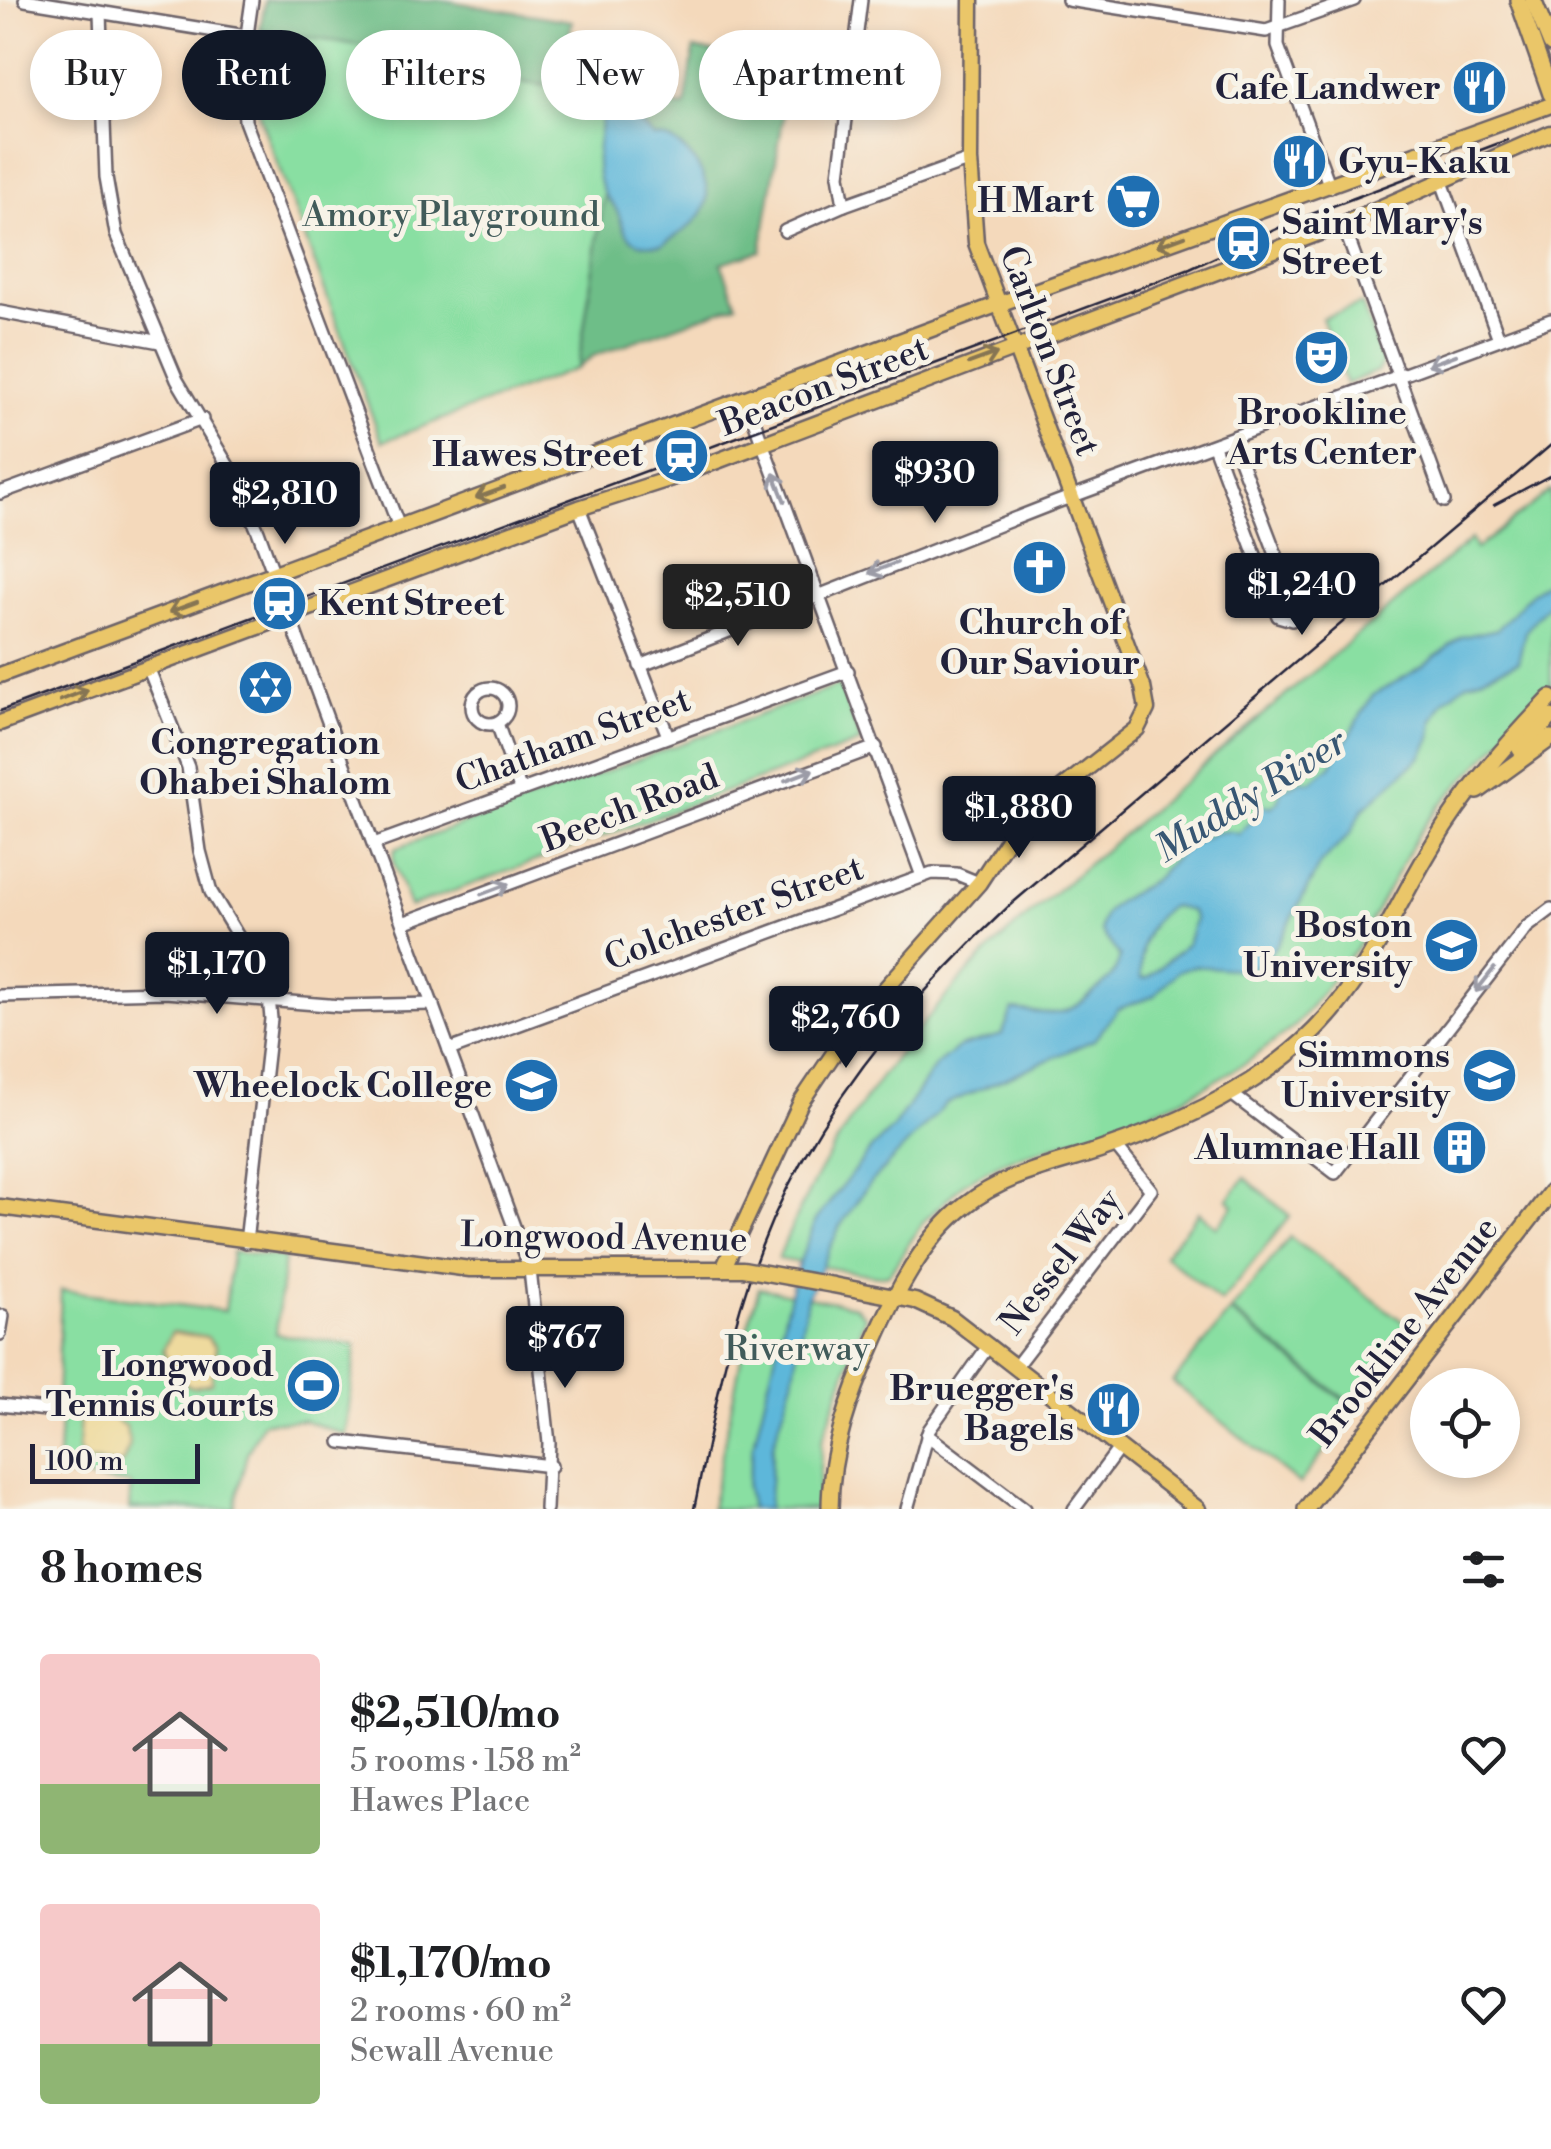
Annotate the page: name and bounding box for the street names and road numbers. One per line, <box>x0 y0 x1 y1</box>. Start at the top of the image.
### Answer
street label: Carlton Street <box>989 240 1109 462</box>
street label: Beacon Street <box>712 327 935 447</box>
street label: Chatham Street <box>450 679 696 803</box>
street label: Beech Road <box>534 755 725 863</box>
street label: Colchester Street <box>598 847 870 981</box>
street label: Nessel Way <box>991 1180 1132 1343</box>
street label: Brookline Avenue <box>1301 1208 1508 1456</box>
street label: Longwood Avenue <box>460 1214 748 1262</box>

